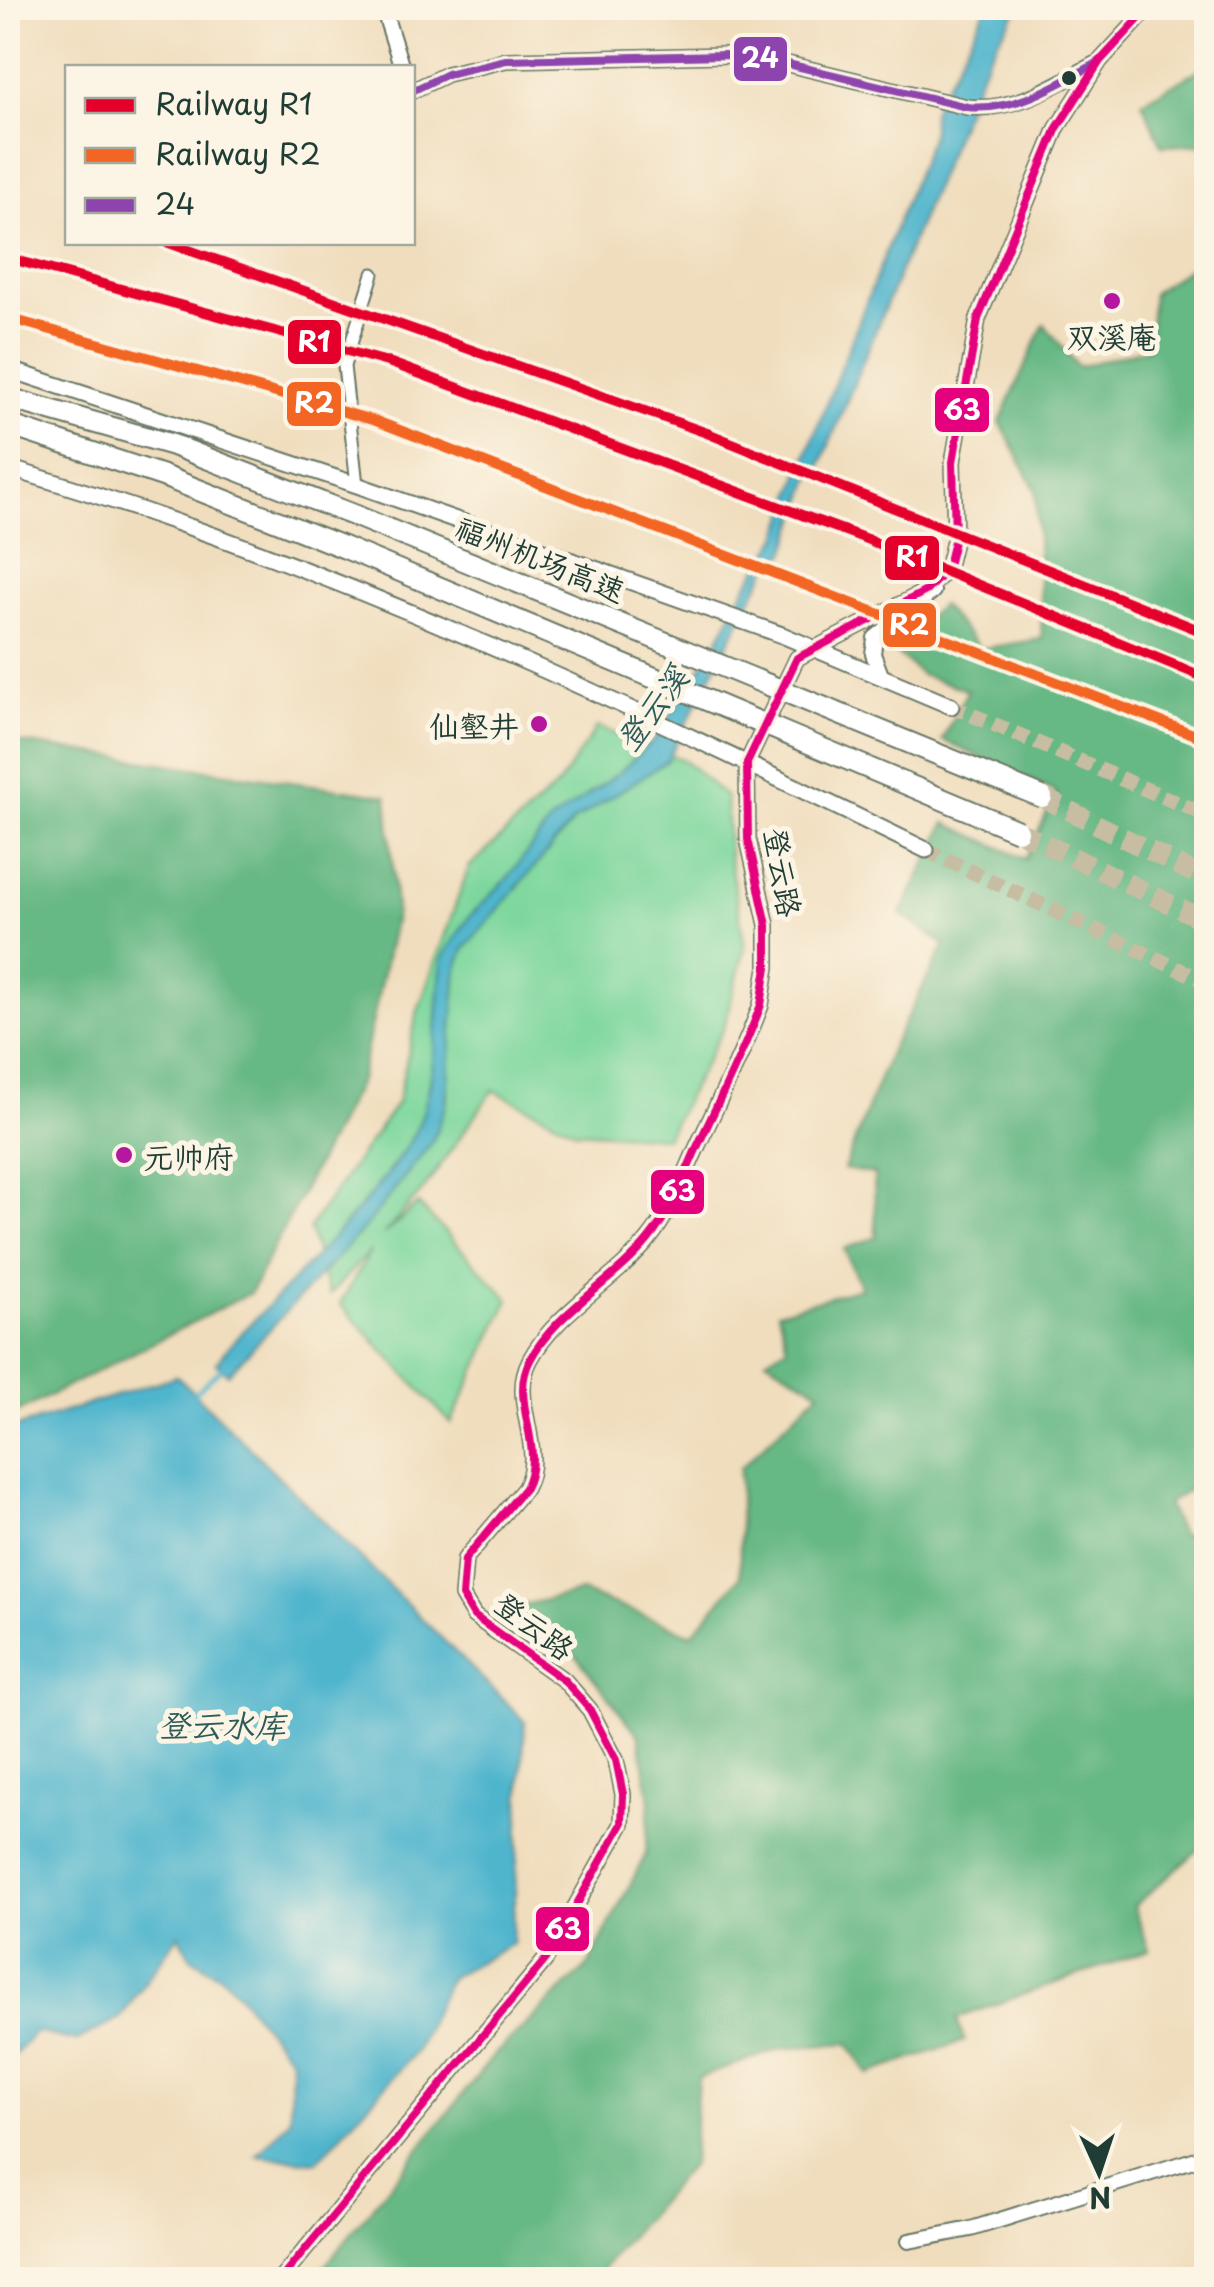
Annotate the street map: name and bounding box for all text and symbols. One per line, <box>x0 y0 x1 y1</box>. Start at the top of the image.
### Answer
line badge: 24 <box>732 35 789 83</box>
text: 24 <box>741 35 779 78</box>
legend <box>65 65 415 245</box>
unlabelled marker <box>1059 68 1079 88</box>
text: Railway R1 <box>155 80 312 125</box>
text: Railway R2 <box>155 130 321 175</box>
text: 24 <box>155 180 195 225</box>
marker: 双溪庵 <box>1101 290 1123 312</box>
place label: 双溪庵 <box>1067 313 1157 358</box>
line badge: R1 <box>286 318 343 366</box>
text: R1 <box>298 319 330 362</box>
line badge: R2 <box>285 380 343 428</box>
text: R2 <box>294 380 334 423</box>
line badge: 63 <box>933 386 991 434</box>
text: 63 <box>943 387 981 430</box>
street label: 福州机场高速 <box>449 503 633 613</box>
line badge: R1 <box>883 534 941 582</box>
text: R1 <box>896 534 928 577</box>
line badge: R2 <box>881 601 938 649</box>
text: R2 <box>889 602 929 645</box>
water label: 登云溪 <box>603 654 700 761</box>
place label: 仙壑井 <box>429 702 519 747</box>
marker: 仙壑井 <box>528 713 550 735</box>
street label: 登云路 <box>754 824 814 920</box>
place label: 元帅府 <box>144 1133 234 1178</box>
marker: 元帅府 <box>113 1144 135 1166</box>
line badge: 63 <box>649 1168 706 1216</box>
text: 63 <box>658 1168 696 1211</box>
street label: 登云路 <box>486 1580 584 1670</box>
water label: 登云水库 <box>158 1700 289 1748</box>
line badge: 63 <box>534 1905 591 1953</box>
text: 63 <box>544 1906 582 1949</box>
north arrow <box>1049 2122 1149 2222</box>
text: N <box>1088 2176 1113 2221</box>

